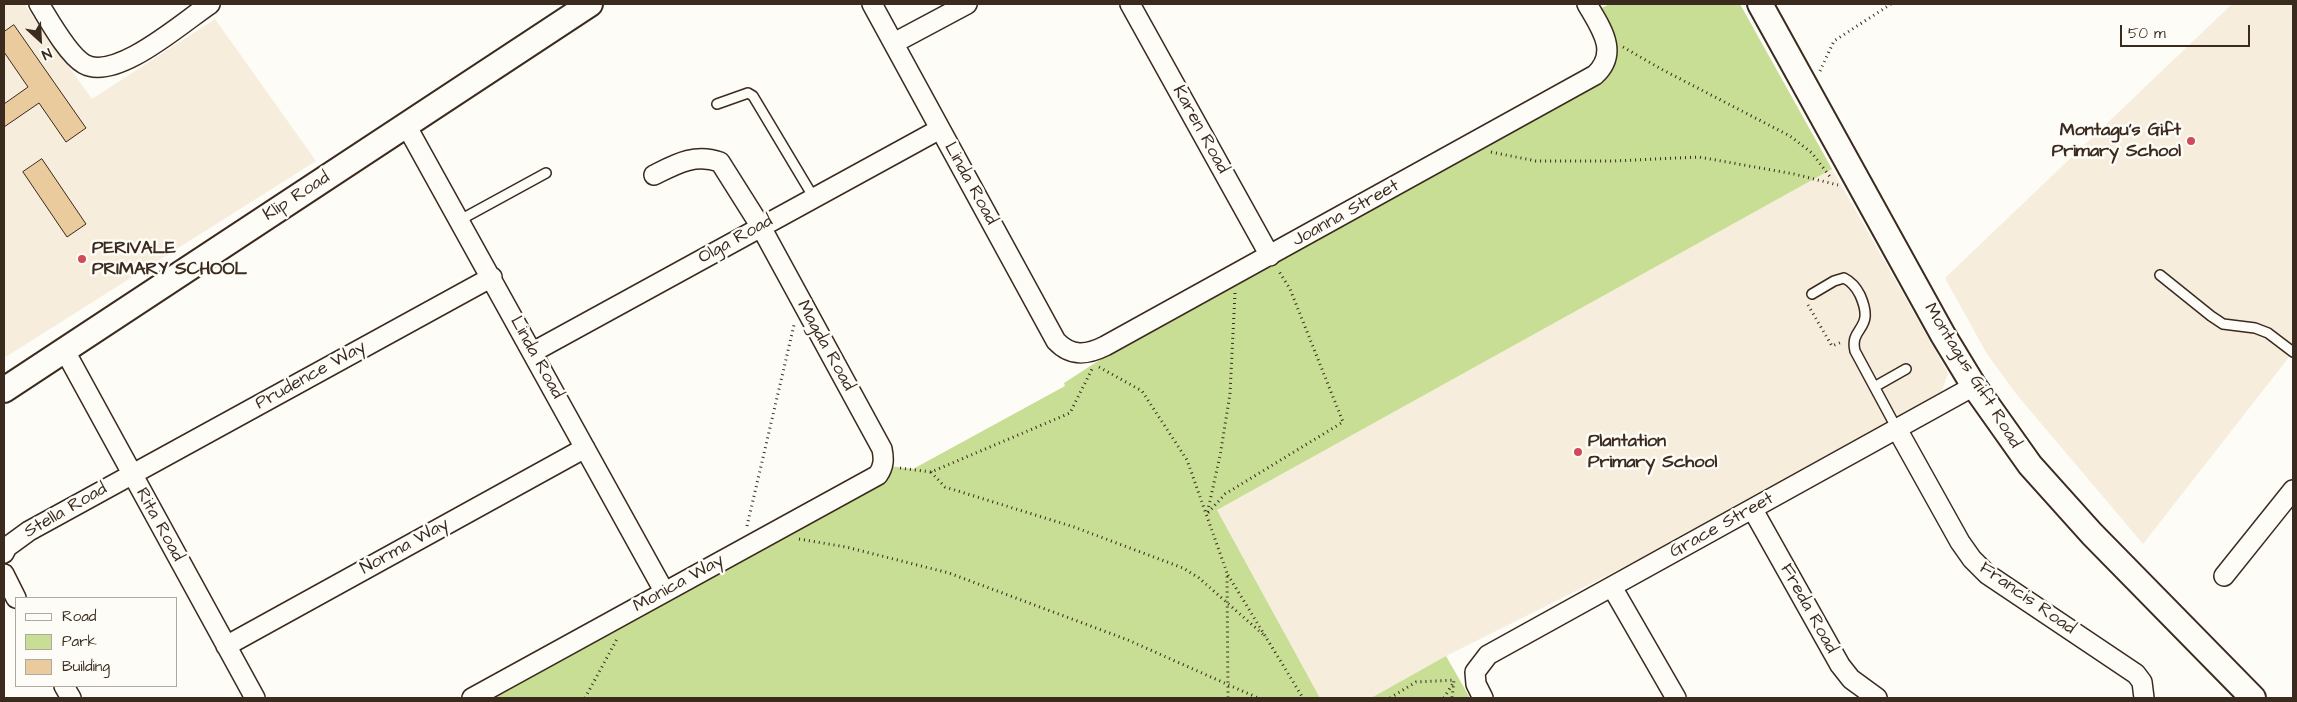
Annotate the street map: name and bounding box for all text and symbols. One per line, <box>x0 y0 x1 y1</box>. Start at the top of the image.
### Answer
north arrow <box>15 15 65 65</box>
scale bar <box>2122 15 2252 47</box>
text: 50 m <box>2128 23 2166 44</box>
text: N <box>38 43 55 65</box>
street label: Karen Road <box>1167 82 1233 178</box>
place label: Montagu's Gift Primary School <box>2052 120 2181 162</box>
marker: Montagu's Gift Primary School <box>2185 135 2197 147</box>
street label: Linda Road <box>938 139 1002 229</box>
street label: Klip Road <box>260 168 334 226</box>
street label: Joanna Street <box>1289 176 1403 252</box>
street label: Olga Road <box>695 211 777 269</box>
place label: PERIVALE PRIMARY SCHOOL <box>92 238 247 280</box>
marker: PERIVALE PRIMARY SCHOOL <box>76 253 88 265</box>
street label: Magda Road <box>791 297 859 395</box>
street label: Montagus Gift Road <box>1919 300 2025 452</box>
street label: Linda Road <box>504 313 568 403</box>
street label: Prudence Way <box>252 337 370 415</box>
place label: Plantation Primary School <box>1588 431 1717 474</box>
marker: Plantation Primary School <box>1572 446 1584 458</box>
street label: Stella Road <box>21 479 111 543</box>
street label: Rita Road <box>130 485 188 565</box>
street label: Grace Street <box>1666 489 1778 563</box>
street label: Norma Way <box>357 514 453 580</box>
street label: Monica Way <box>630 550 728 618</box>
street label: Francis Road <box>1975 558 2079 640</box>
street label: Freda Road <box>1775 560 1841 658</box>
legend <box>15 597 178 687</box>
text: Road <box>62 606 96 627</box>
text: Park <box>62 631 97 652</box>
text: Building <box>62 656 110 677</box>

